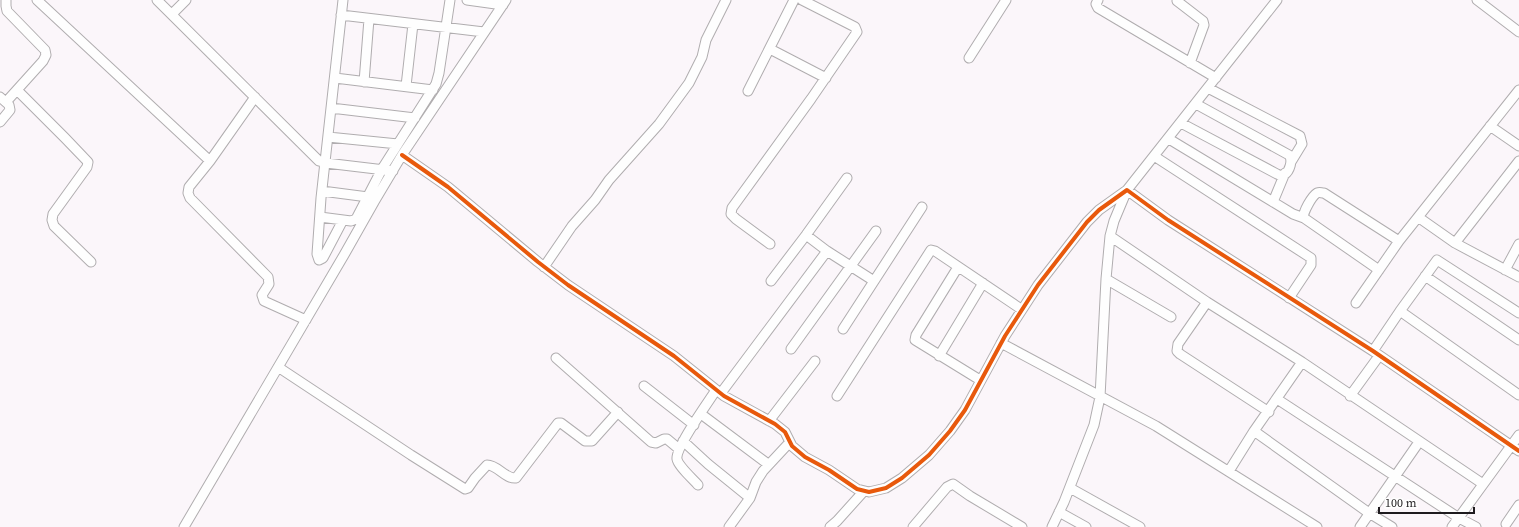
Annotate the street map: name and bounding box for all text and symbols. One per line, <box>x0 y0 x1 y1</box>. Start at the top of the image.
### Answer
scale bar <box>1379 489 1474 515</box>
text: 100 m <box>1385 495 1417 511</box>

